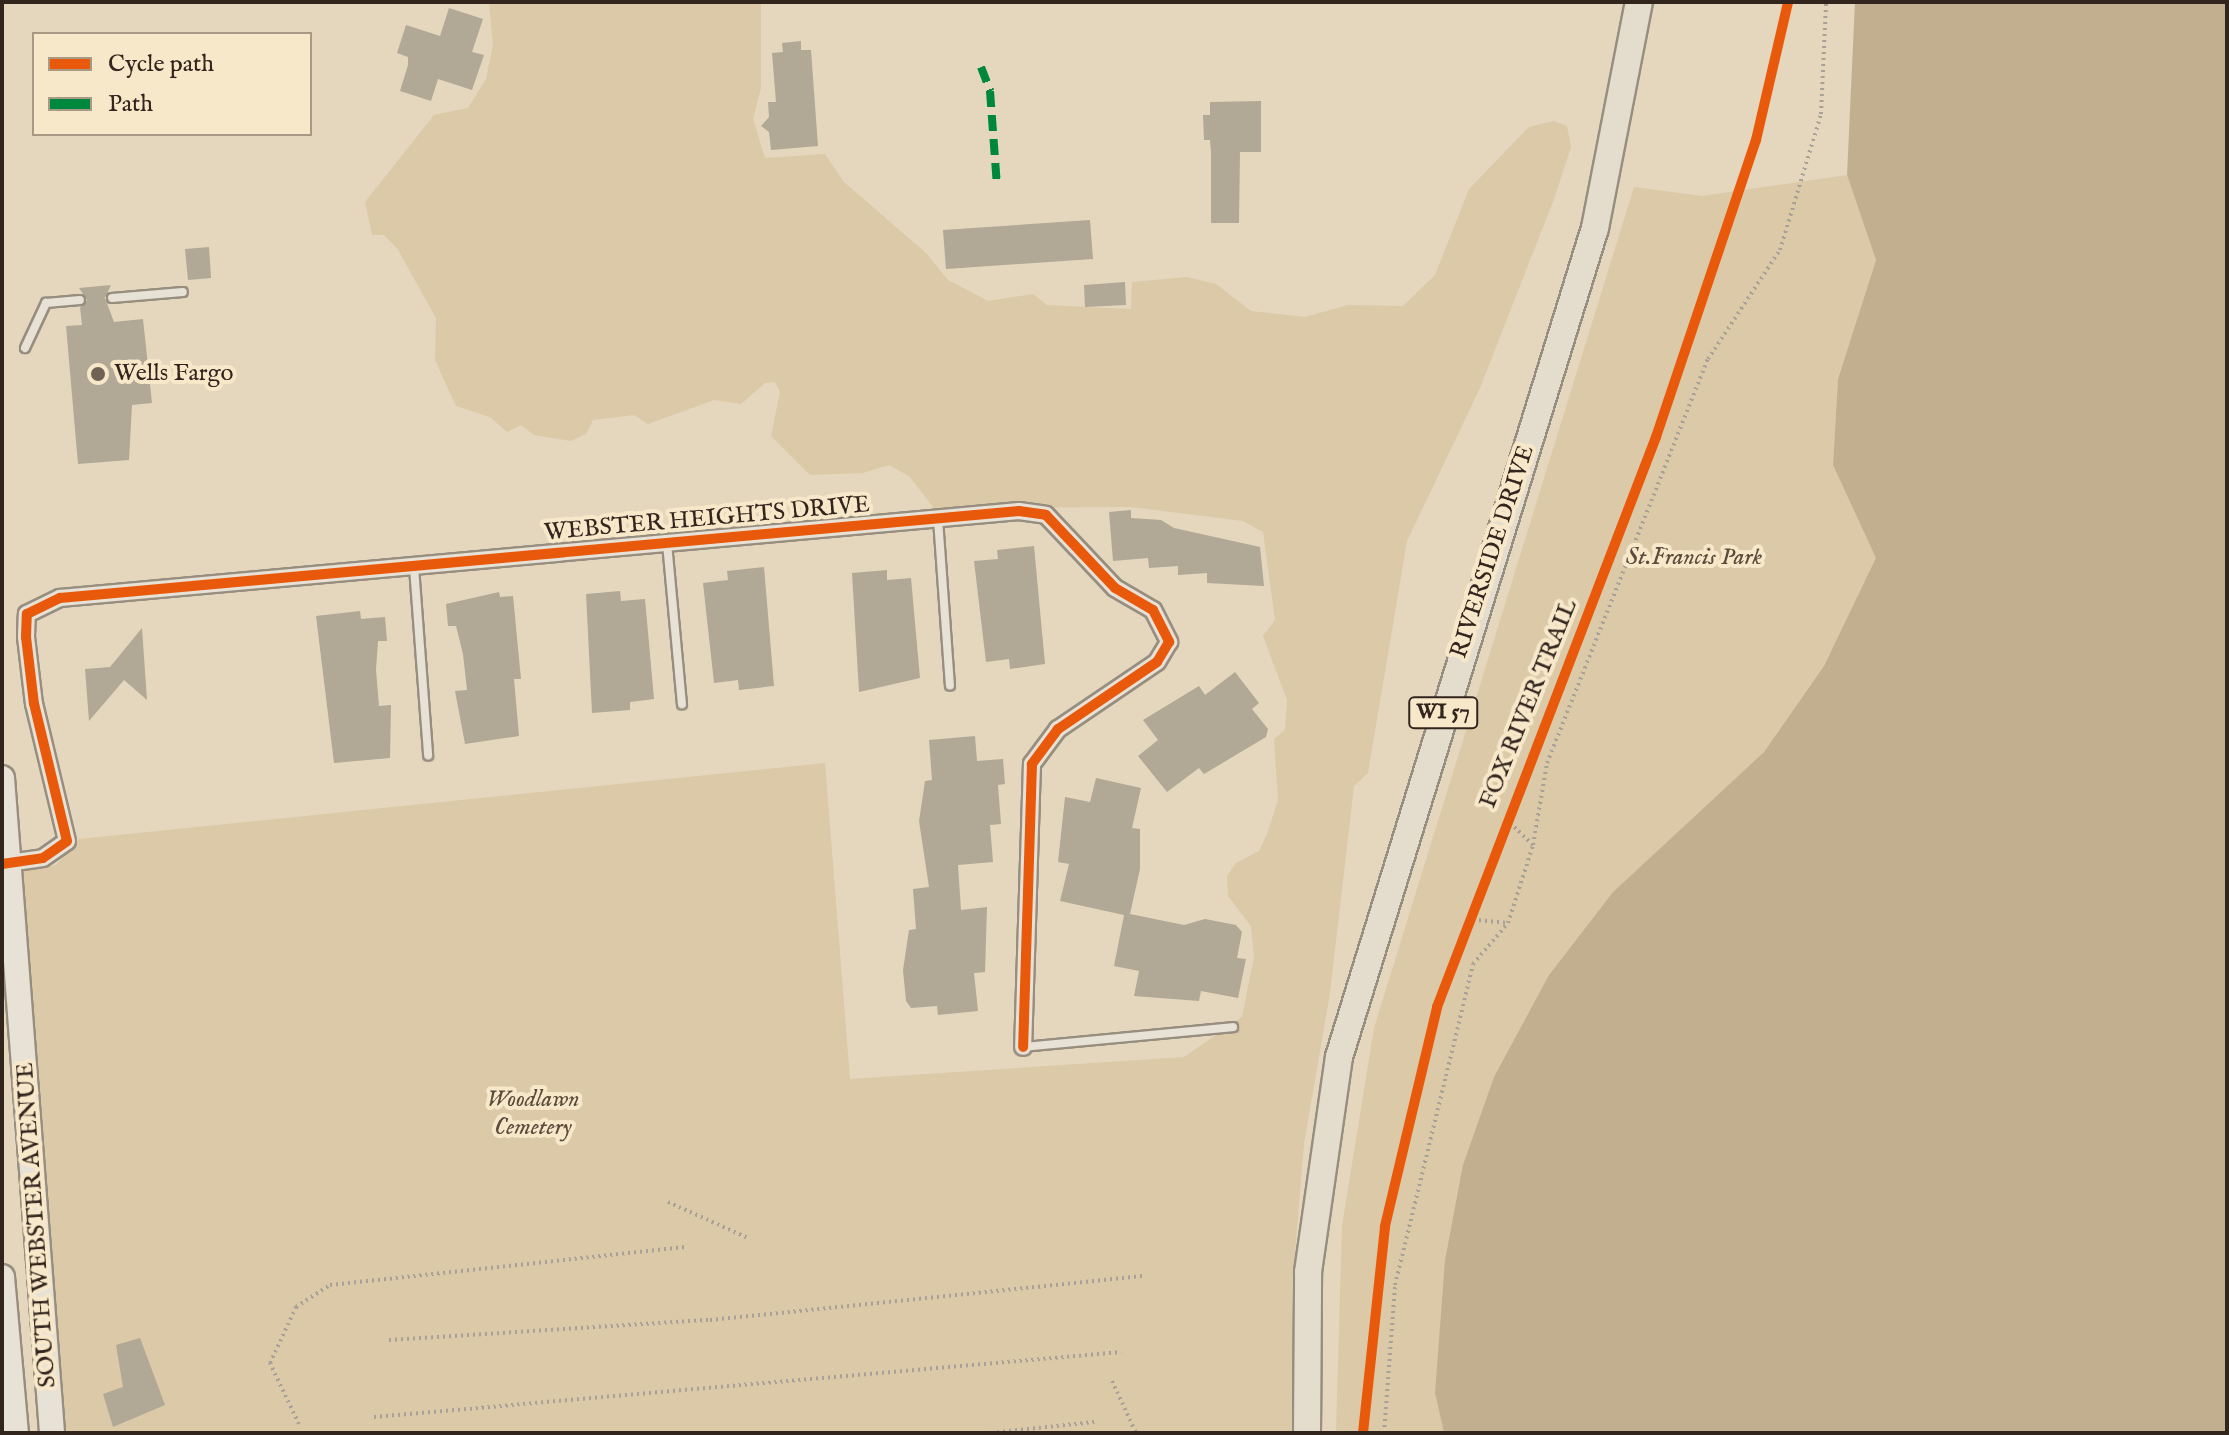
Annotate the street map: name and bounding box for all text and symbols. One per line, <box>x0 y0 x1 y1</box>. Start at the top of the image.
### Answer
legend <box>32 32 312 136</box>
text: Cycle path <box>108 49 214 80</box>
text: Path <box>108 89 153 120</box>
place label: Wells Fargo <box>114 360 233 388</box>
marker: Wells Fargo <box>89 365 107 383</box>
street label: RIVERSIDE DRIVE <box>1445 442 1541 662</box>
street label: WEBSTER HEIGHTS DRIVE <box>543 490 871 548</box>
park label: St.Francis Park <box>1626 544 1762 572</box>
street label: FOX RIVER TRAIL <box>1474 595 1584 813</box>
road number: WI 57 <box>1407 695 1479 731</box>
street label: SOUTH WEBSTER AVENUE <box>11 1061 63 1389</box>
park label: Woodlawn Cemetery <box>487 1086 579 1142</box>

